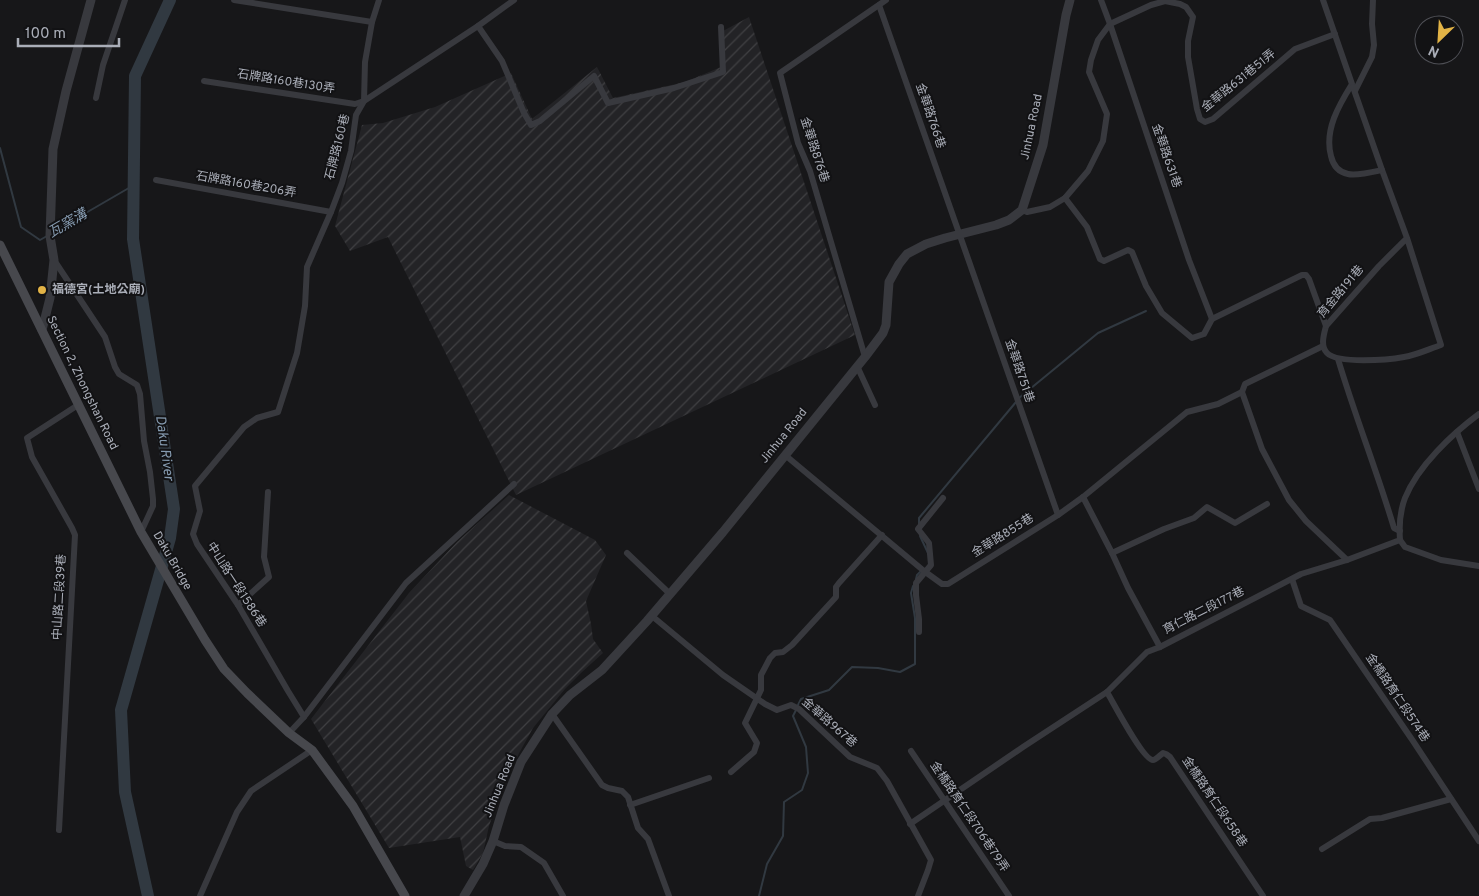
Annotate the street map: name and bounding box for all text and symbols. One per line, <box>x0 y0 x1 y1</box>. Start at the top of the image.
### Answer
scale bar <box>18 15 119 47</box>
north arrow <box>1414 15 1464 65</box>
text: 100 m <box>25 25 66 44</box>
text: N <box>1426 41 1442 60</box>
street label: 金華路631巷51弄 <box>1199 46 1279 116</box>
street label: 石牌路160巷130弄 <box>236 66 336 98</box>
street label: 金華路766巷 <box>911 81 949 151</box>
street label: Jinhua Road <box>1017 93 1047 161</box>
street label: 石牌路160巷 <box>322 112 354 182</box>
street label: 金華路876巷 <box>796 115 832 185</box>
street label: 金華路631巷 <box>1148 122 1184 190</box>
street label: 石牌路160巷206弄 <box>195 168 297 202</box>
water label: 瓦窯溝 <box>46 205 92 242</box>
street label: 育金路191巷 <box>1314 262 1368 322</box>
place label: 福德宮(土地公廟) <box>52 282 145 298</box>
marker: 福德宮(土地公廟) <box>36 284 48 296</box>
street label: Section 2, Zhongshan Road <box>43 313 121 453</box>
street label: 金華路751巷 <box>1001 337 1037 405</box>
street label: Jinhua Road <box>757 405 811 467</box>
water label: Daku River <box>151 414 177 483</box>
street label: 金華路855巷 <box>969 511 1037 561</box>
street label: Daku Bridge <box>149 529 195 593</box>
street label: 中山路一段1586巷 <box>202 539 270 631</box>
street label: 中山路二段39巷 <box>50 554 70 640</box>
street label: 育仁路二段177巷 <box>1161 584 1247 638</box>
street label: 金橋路育仁段574巷 <box>1361 650 1433 746</box>
street label: 金華路967巷 <box>798 695 860 751</box>
street label: Jinhua Road <box>480 752 520 820</box>
street label: 金橋路育仁段658巷 <box>1178 754 1250 850</box>
street label: 金橋路育仁段706巷79弄 <box>926 759 1012 875</box>

